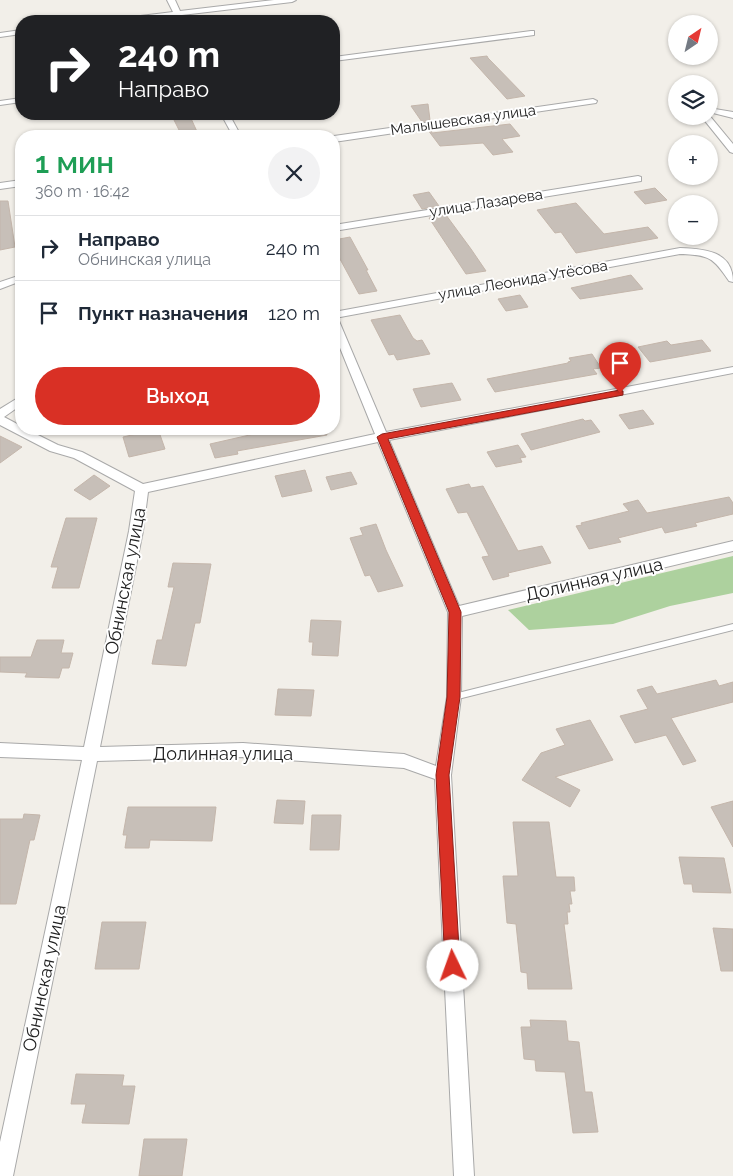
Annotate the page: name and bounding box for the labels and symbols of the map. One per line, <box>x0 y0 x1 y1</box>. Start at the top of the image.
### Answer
north arrow <box>668 15 718 65</box>
street label: Малышевская улица <box>389 101 537 139</box>
street label: улица Лазарева <box>428 185 544 221</box>
street label: улица Леонида Утёсова <box>437 256 609 304</box>
pin <box>599 342 641 393</box>
street label: Обнинская улица <box>100 506 150 656</box>
street label: Долинная улица <box>523 553 665 605</box>
street label: Долинная улица <box>153 743 293 764</box>
street label: Обнинская улица <box>18 903 70 1053</box>
position arrow <box>426 939 478 991</box>

